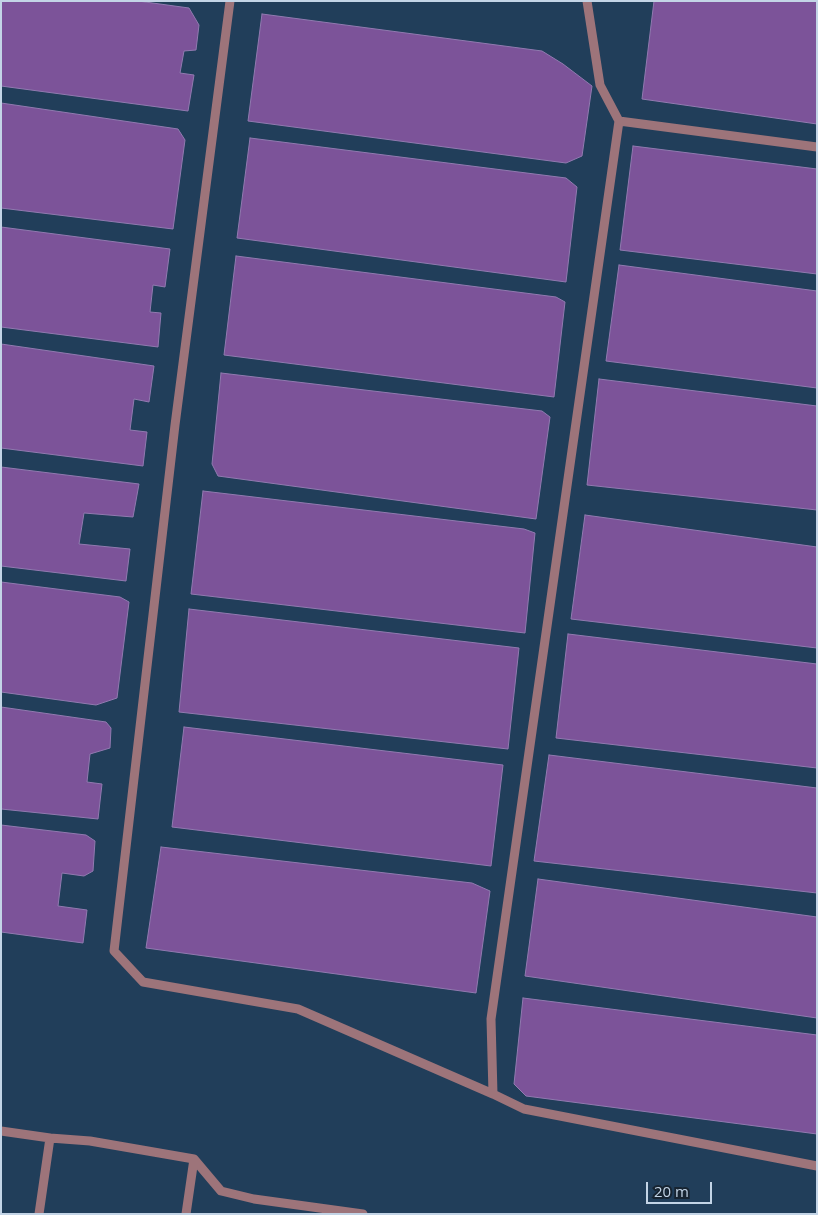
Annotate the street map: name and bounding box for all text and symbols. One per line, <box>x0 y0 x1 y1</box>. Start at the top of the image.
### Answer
scale bar <box>648 1172 714 1204</box>
text: 20 m <box>654 1181 689 1201</box>

